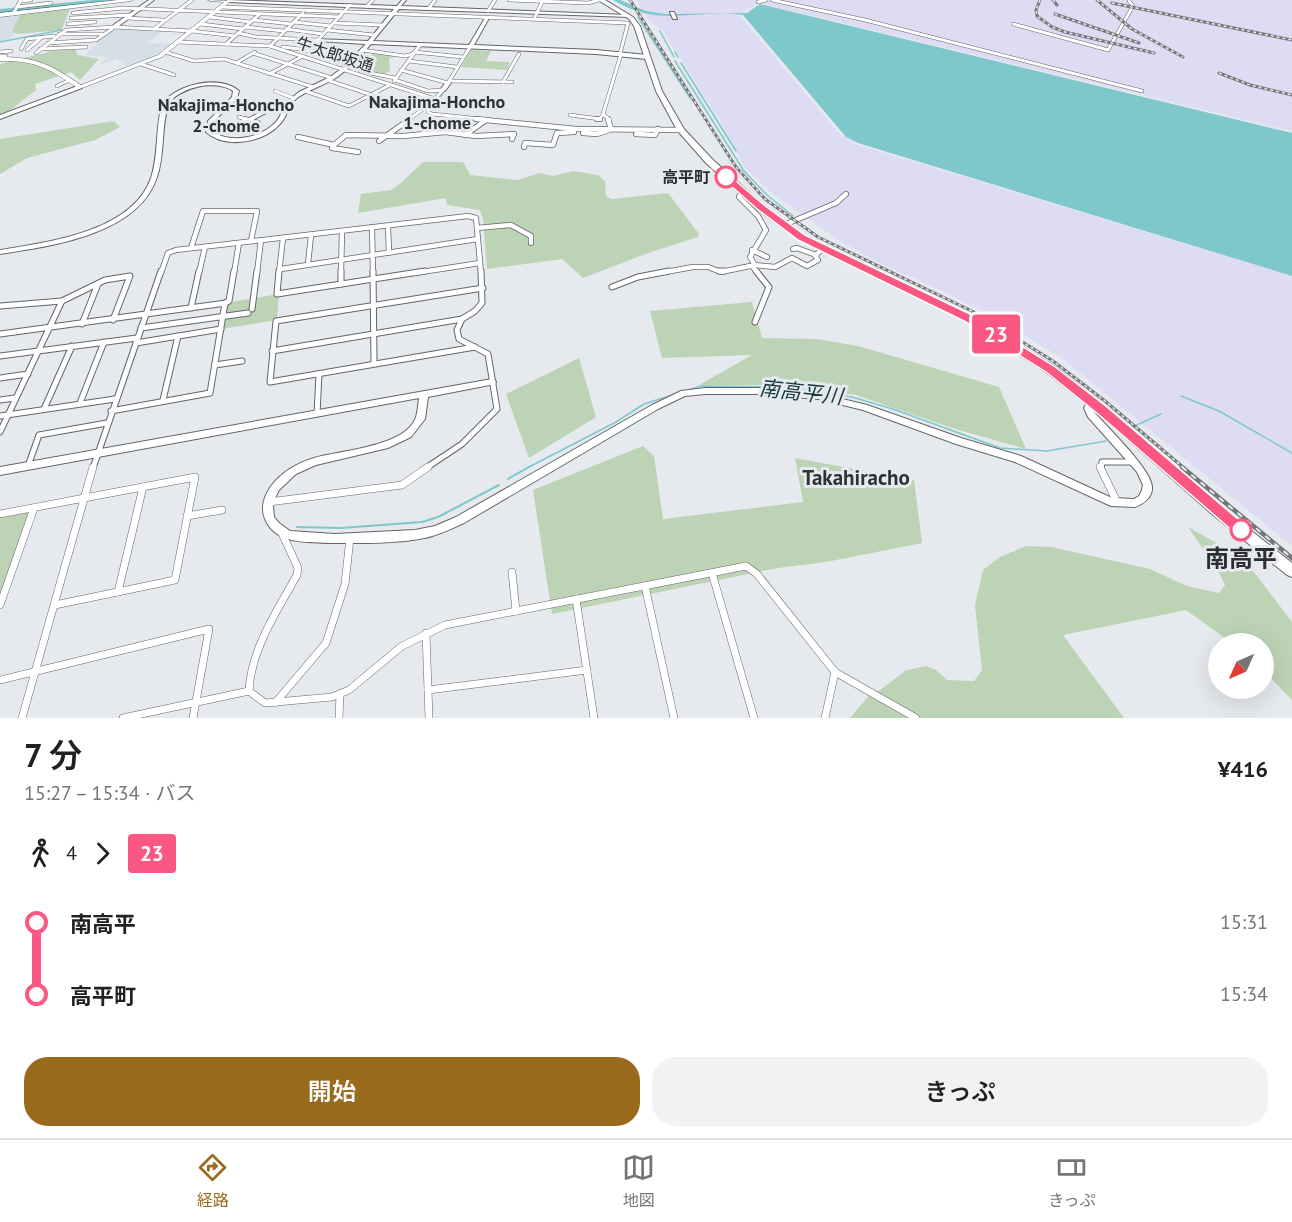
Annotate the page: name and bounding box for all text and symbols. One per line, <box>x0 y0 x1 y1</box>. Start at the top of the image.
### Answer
street label: 牛太郎坂通 <box>294 32 376 76</box>
district label: Nakajima-Honcho 1-chome <box>369 90 506 134</box>
district label: Nakajima-Honcho 2-chome <box>158 93 295 137</box>
marker: 高平町 <box>715 166 737 188</box>
place label: 高平町 <box>662 167 710 187</box>
line badge: 23 <box>969 314 1023 354</box>
text: 23 <box>984 321 1008 348</box>
water label: 南高平川 <box>758 374 846 410</box>
district label: Takahiracho <box>802 464 910 491</box>
marker: 南高平 <box>1230 519 1252 541</box>
place label: 南高平 <box>1205 543 1277 574</box>
north arrow <box>1208 633 1274 699</box>
map controls <box>1208 633 1274 699</box>
text: 7 分 <box>24 733 82 776</box>
text: ¥416 <box>1218 755 1268 783</box>
text: 15:27 – 15:34 · バス <box>24 780 196 806</box>
icon: walk <box>24 837 57 870</box>
icon: forward <box>86 837 119 870</box>
text: 4 <box>66 840 77 866</box>
text: 23 <box>140 840 164 867</box>
text: 15:31 <box>1220 909 1268 935</box>
text: 南高平 <box>70 910 136 938</box>
text: 15:34 <box>1220 981 1268 1007</box>
text: 高平町 <box>70 982 136 1010</box>
button: 開始 <box>24 1057 640 1126</box>
button: きっぷ <box>652 1057 1268 1126</box>
tab: 経路 <box>196 1151 229 1211</box>
tab: 地図 <box>622 1151 655 1211</box>
tab: きっぷ <box>1048 1151 1096 1211</box>

